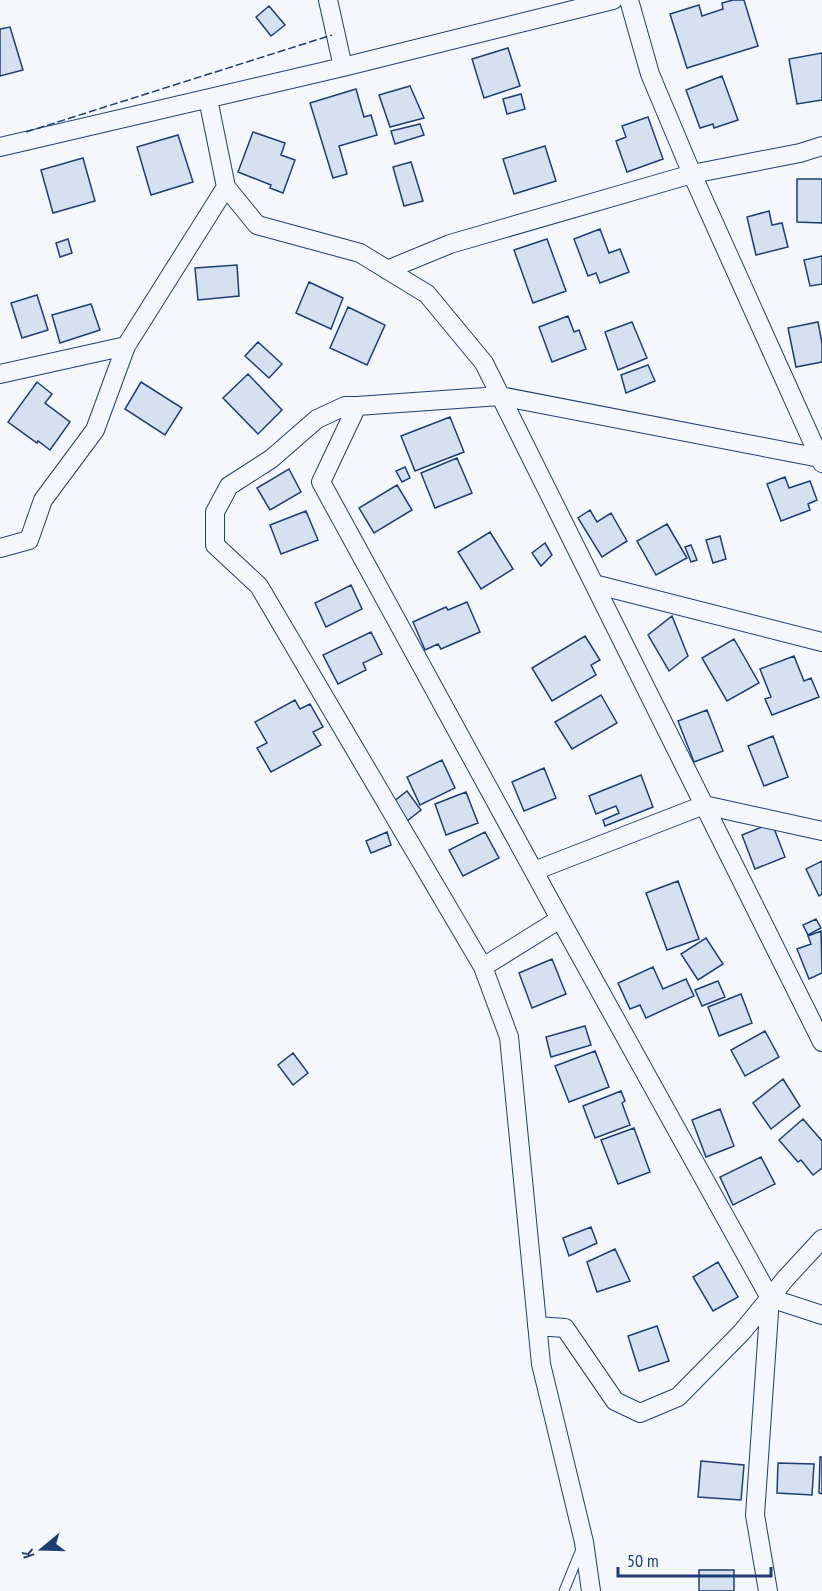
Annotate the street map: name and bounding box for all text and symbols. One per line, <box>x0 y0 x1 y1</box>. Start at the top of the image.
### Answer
north arrow <box>12 1519 72 1579</box>
scale bar <box>618 1540 771 1578</box>
text: K <box>17 1546 39 1561</box>
text: 50 m <box>627 1549 659 1572</box>

